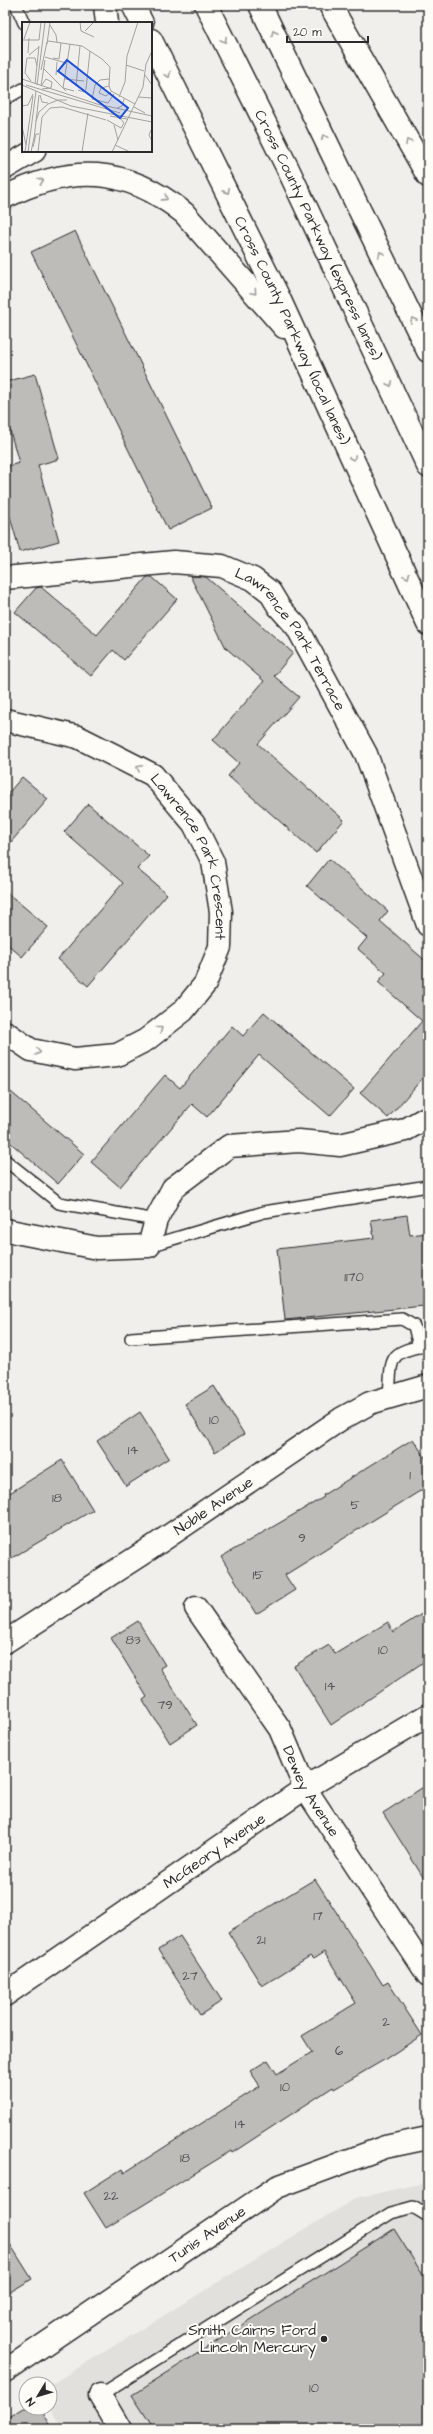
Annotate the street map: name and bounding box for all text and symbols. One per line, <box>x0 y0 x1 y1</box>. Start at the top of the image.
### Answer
scale bar <box>287 18 368 44</box>
inset map <box>22 22 152 152</box>
text: 20 m <box>293 24 322 41</box>
one-way arrow <box>271 30 278 37</box>
one-way arrow <box>219 36 226 43</box>
one-way arrow <box>164 71 171 78</box>
street label: Cross County Parkway (express lanes) <box>249 106 387 364</box>
one-way arrow <box>321 133 329 141</box>
one-way arrow <box>406 139 413 146</box>
one-way arrow <box>37 178 44 186</box>
one-way arrow <box>222 187 229 195</box>
one-way arrow <box>161 194 168 201</box>
street label: Cross County Parkway (local lanes) <box>229 213 355 449</box>
one-way arrow <box>378 250 386 258</box>
one-way arrow <box>249 288 256 295</box>
one-way arrow <box>410 317 418 324</box>
one-way arrow <box>385 380 393 387</box>
one-way arrow <box>348 454 356 461</box>
street label: Lawrence Park Terrace <box>232 563 350 714</box>
one-way arrow <box>402 573 410 580</box>
one-way arrow <box>136 765 143 772</box>
street label: Lawrence Park Crescent <box>145 769 231 940</box>
one-way arrow <box>155 1026 162 1033</box>
one-way arrow <box>35 1047 41 1055</box>
house number: 1170 <box>344 1268 364 1286</box>
house number: 10 <box>209 1411 219 1429</box>
house number: 14 <box>128 1441 138 1459</box>
house number: 1 <box>409 1466 411 1484</box>
street label: Noble Avenue <box>170 1472 257 1540</box>
house number: 18 <box>52 1489 63 1507</box>
house number: 5 <box>350 1496 360 1514</box>
house number: 9 <box>298 1529 306 1547</box>
house number: 15 <box>253 1566 263 1584</box>
house number: 83 <box>125 1631 141 1649</box>
house number: 10 <box>378 1641 388 1659</box>
house number: 14 <box>325 1677 335 1695</box>
house number: 79 <box>157 1696 173 1714</box>
street label: Dewey Avenue <box>277 1743 344 1841</box>
street label: McGeory Avenue <box>159 1808 270 1894</box>
house number: 17 <box>313 1907 323 1925</box>
house number: 21 <box>256 1931 266 1949</box>
house number: 27 <box>182 1967 198 1985</box>
house number: 2 <box>382 2013 390 2031</box>
house number: 6 <box>335 2042 343 2060</box>
house number: 10 <box>280 2078 290 2096</box>
house number: 14 <box>235 2115 245 2133</box>
house number: 18 <box>180 2149 191 2167</box>
house number: 22 <box>104 2187 119 2205</box>
street label: Tunis Avenue <box>165 2201 250 2268</box>
place label: Smith Cairns Ford Lincoln Mercury <box>188 2320 316 2359</box>
marker: Smith Cairns Ford Lincoln Mercury <box>319 2334 329 2344</box>
north arrow <box>18 2376 58 2416</box>
house number: 10 <box>309 2379 319 2397</box>
text: N <box>22 2394 39 2409</box>

